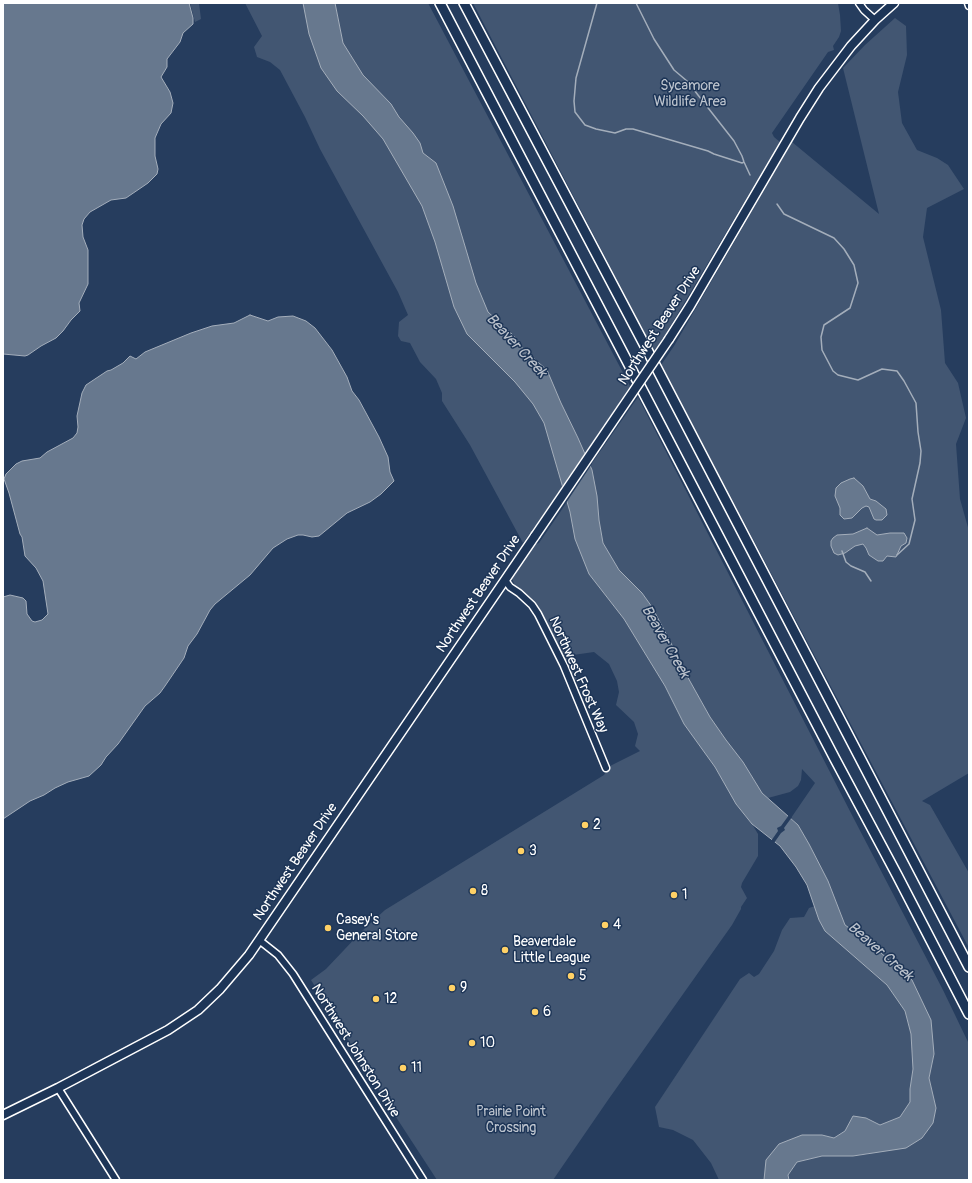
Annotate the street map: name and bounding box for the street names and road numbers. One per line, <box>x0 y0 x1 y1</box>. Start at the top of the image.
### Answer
street label: Northwest Beaver Drive <box>615 264 705 388</box>
street label: Northwest Beaver Drive <box>433 532 525 656</box>
street label: Northwest Frost Way <box>545 614 611 736</box>
street label: Northwest Beaver Drive <box>250 800 342 924</box>
street label: Northwest Johnston Drive <box>307 981 403 1121</box>

